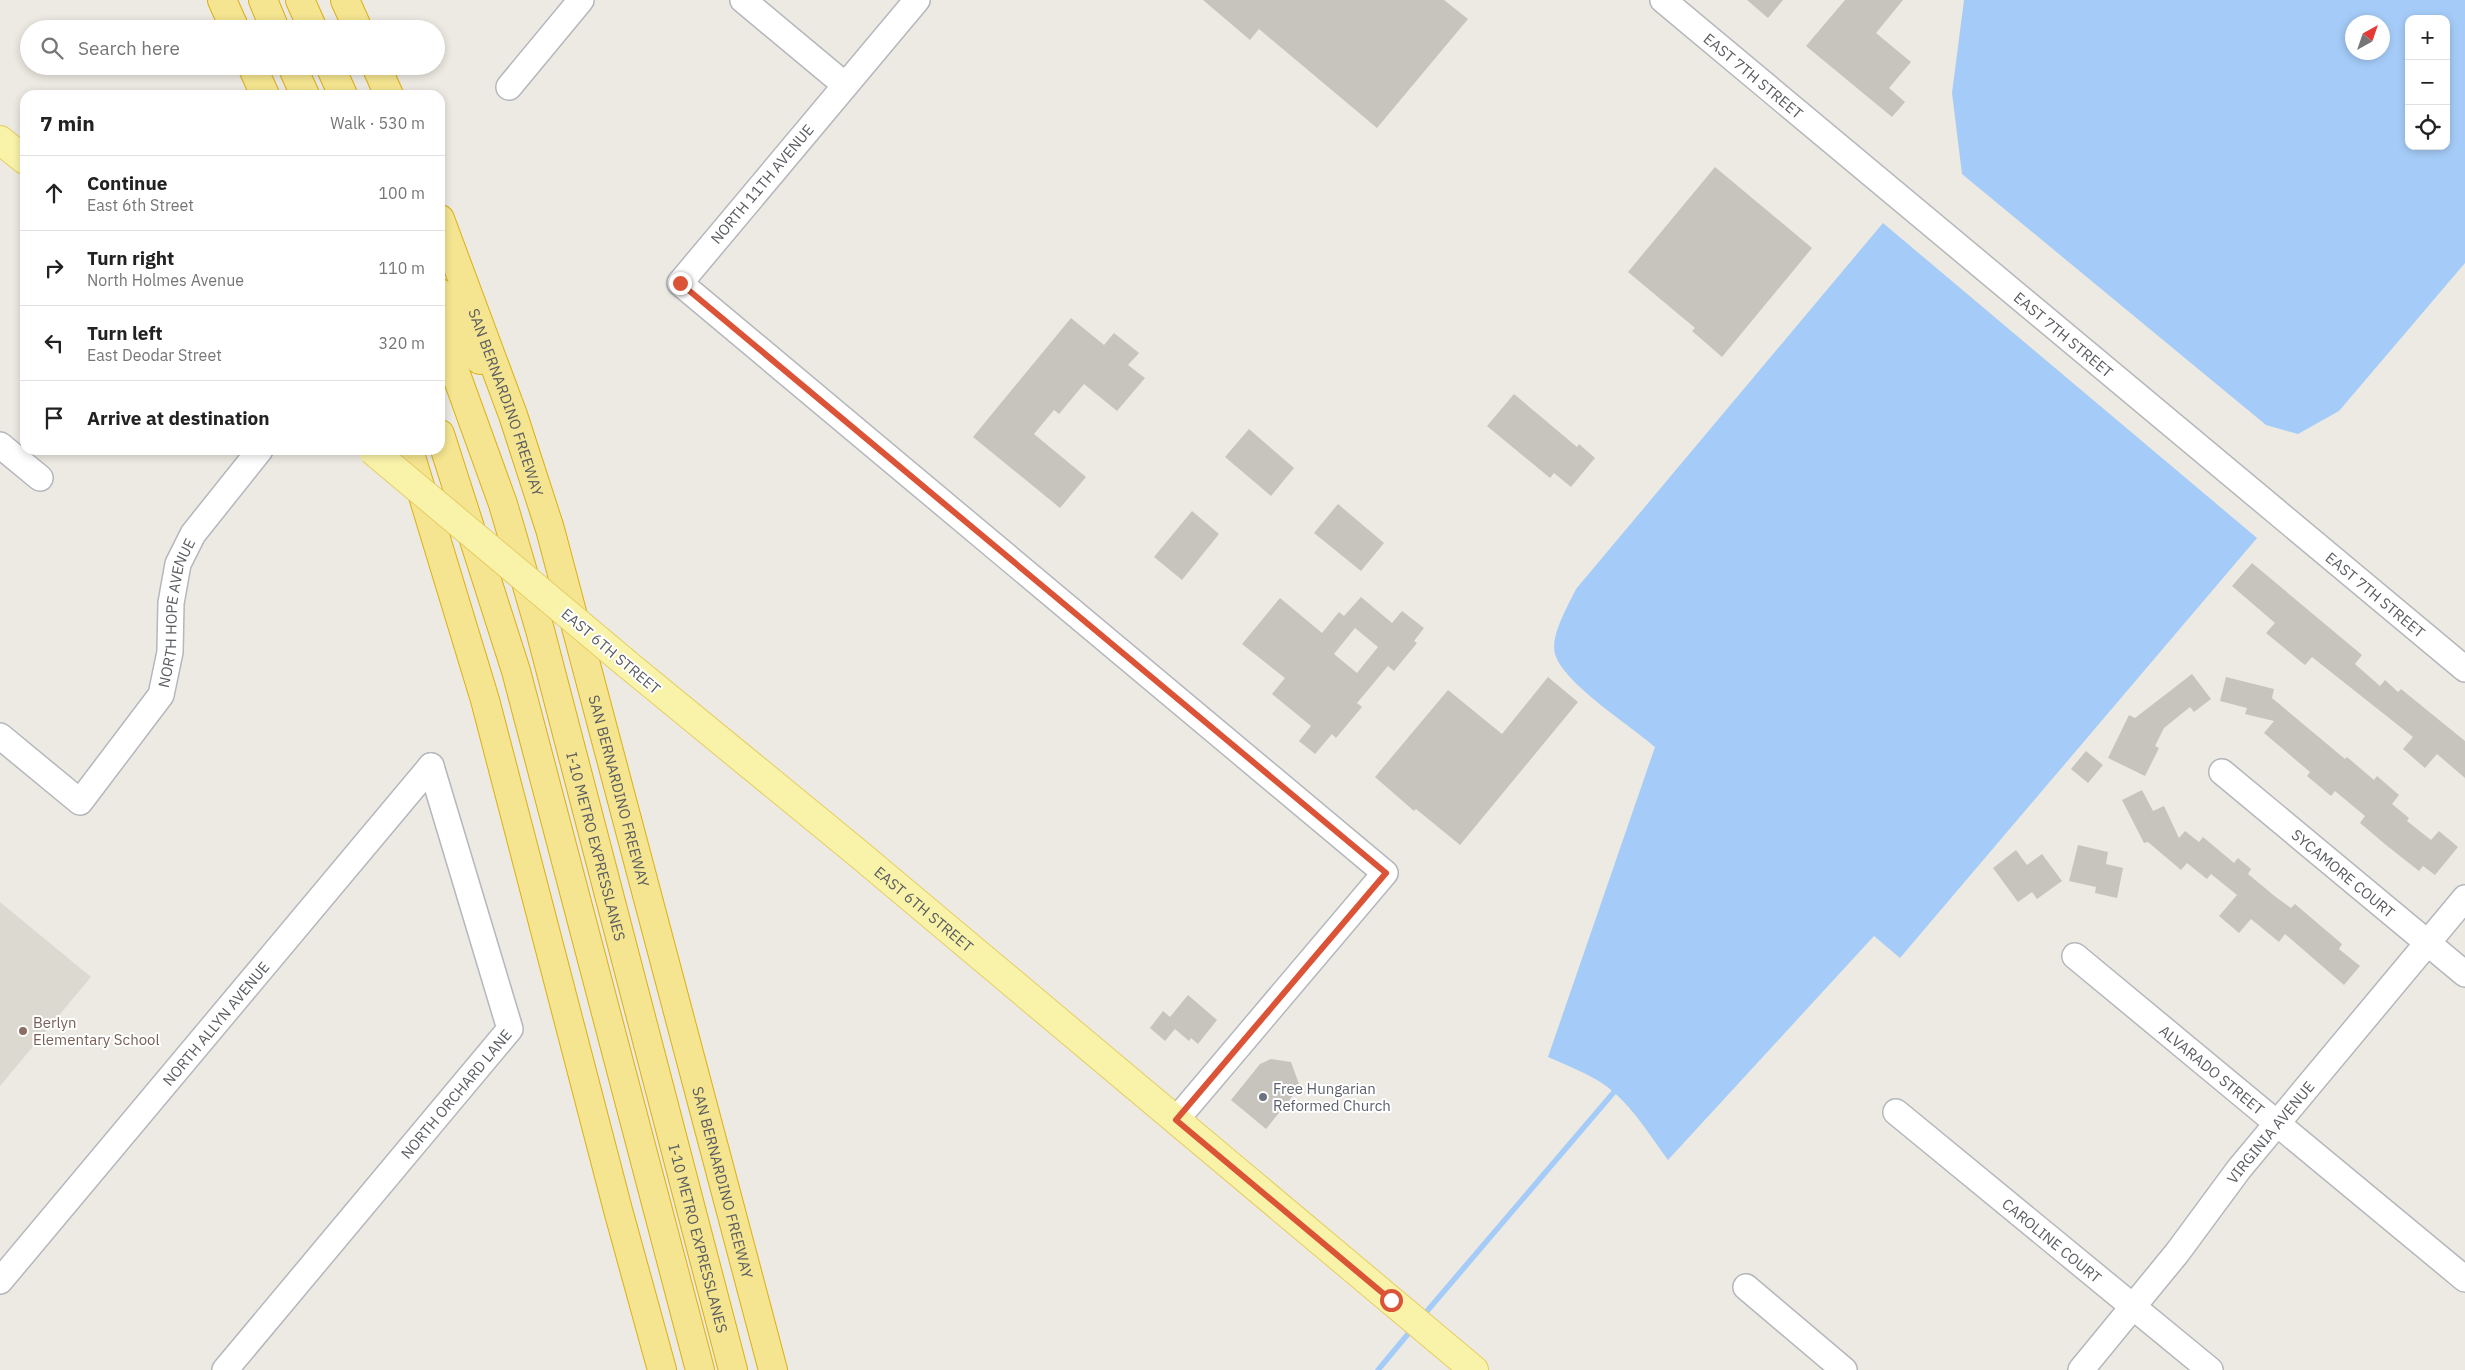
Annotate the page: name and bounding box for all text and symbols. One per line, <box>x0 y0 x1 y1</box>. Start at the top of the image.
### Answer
north arrow <box>2345 15 2390 60</box>
map controls <box>2405 15 2450 150</box>
button: + <box>2405 15 2450 60</box>
search box <box>20 20 445 75</box>
street label: EAST 7TH STREET <box>1700 29 1807 123</box>
icon: search <box>38 34 66 62</box>
text: Search here <box>78 36 180 60</box>
button: − <box>2405 60 2450 105</box>
button: locate <box>2405 105 2450 150</box>
text: 7 min <box>40 109 95 137</box>
text: Walk · 530 m <box>330 113 425 133</box>
street label: NORTH 11TH AVENUE <box>706 120 818 248</box>
text: Continue <box>87 171 167 195</box>
icon: ahead <box>40 179 68 207</box>
text: 100 m <box>378 183 425 203</box>
text: East 6th Street <box>87 195 194 215</box>
text: Turn right <box>87 246 174 270</box>
icon: right <box>40 254 68 282</box>
text: 110 m <box>378 258 425 278</box>
text: North Holmes Avenue <box>87 270 244 290</box>
route end <box>669 272 692 295</box>
street label: EAST 7TH STREET <box>2010 287 2118 382</box>
street label: SAN BERNARDINO FREEWAY <box>465 306 548 499</box>
text: Turn left <box>87 321 163 345</box>
icon: left <box>40 329 68 357</box>
text: 320 m <box>378 333 425 353</box>
text: East Deodar Street <box>87 345 222 365</box>
icon: arrive <box>40 404 68 432</box>
text: Arrive at destination <box>87 406 270 430</box>
street label: NORTH HOPE AVENUE <box>153 535 199 689</box>
street label: EAST 7TH STREET <box>2322 548 2429 642</box>
street label: EAST 6TH STREET <box>558 604 665 698</box>
street label: SAN BERNARDINO FREEWAY <box>585 693 654 889</box>
street label: I-10 METRO EXPRESSLANES <box>563 750 630 943</box>
street label: SYCAMORE COURT <box>2288 825 2399 922</box>
street label: EAST 6TH STREET <box>871 862 978 956</box>
street label: NORTH ALLYN AVENUE <box>158 957 273 1089</box>
place label: Berlyn Elementary School <box>33 1013 160 1049</box>
street label: ALVARADO STREET <box>2156 1021 2269 1119</box>
marker: Berlyn Elementary School <box>17 1025 29 1037</box>
street label: NORTH ORCHARD LANE <box>396 1025 515 1162</box>
street label: VIRGINIA AVENUE <box>2222 1077 2318 1187</box>
place label: Free Hungarian Reformed Church <box>1273 1079 1391 1115</box>
street label: SAN BERNARDINO FREEWAY <box>689 1084 758 1281</box>
marker: Free Hungarian Reformed Church <box>1257 1091 1269 1103</box>
street label: I-10 METRO EXPRESSLANES <box>665 1142 732 1335</box>
street label: CAROLINE COURT <box>1998 1194 2106 1287</box>
route start <box>1380 1289 1403 1312</box>

